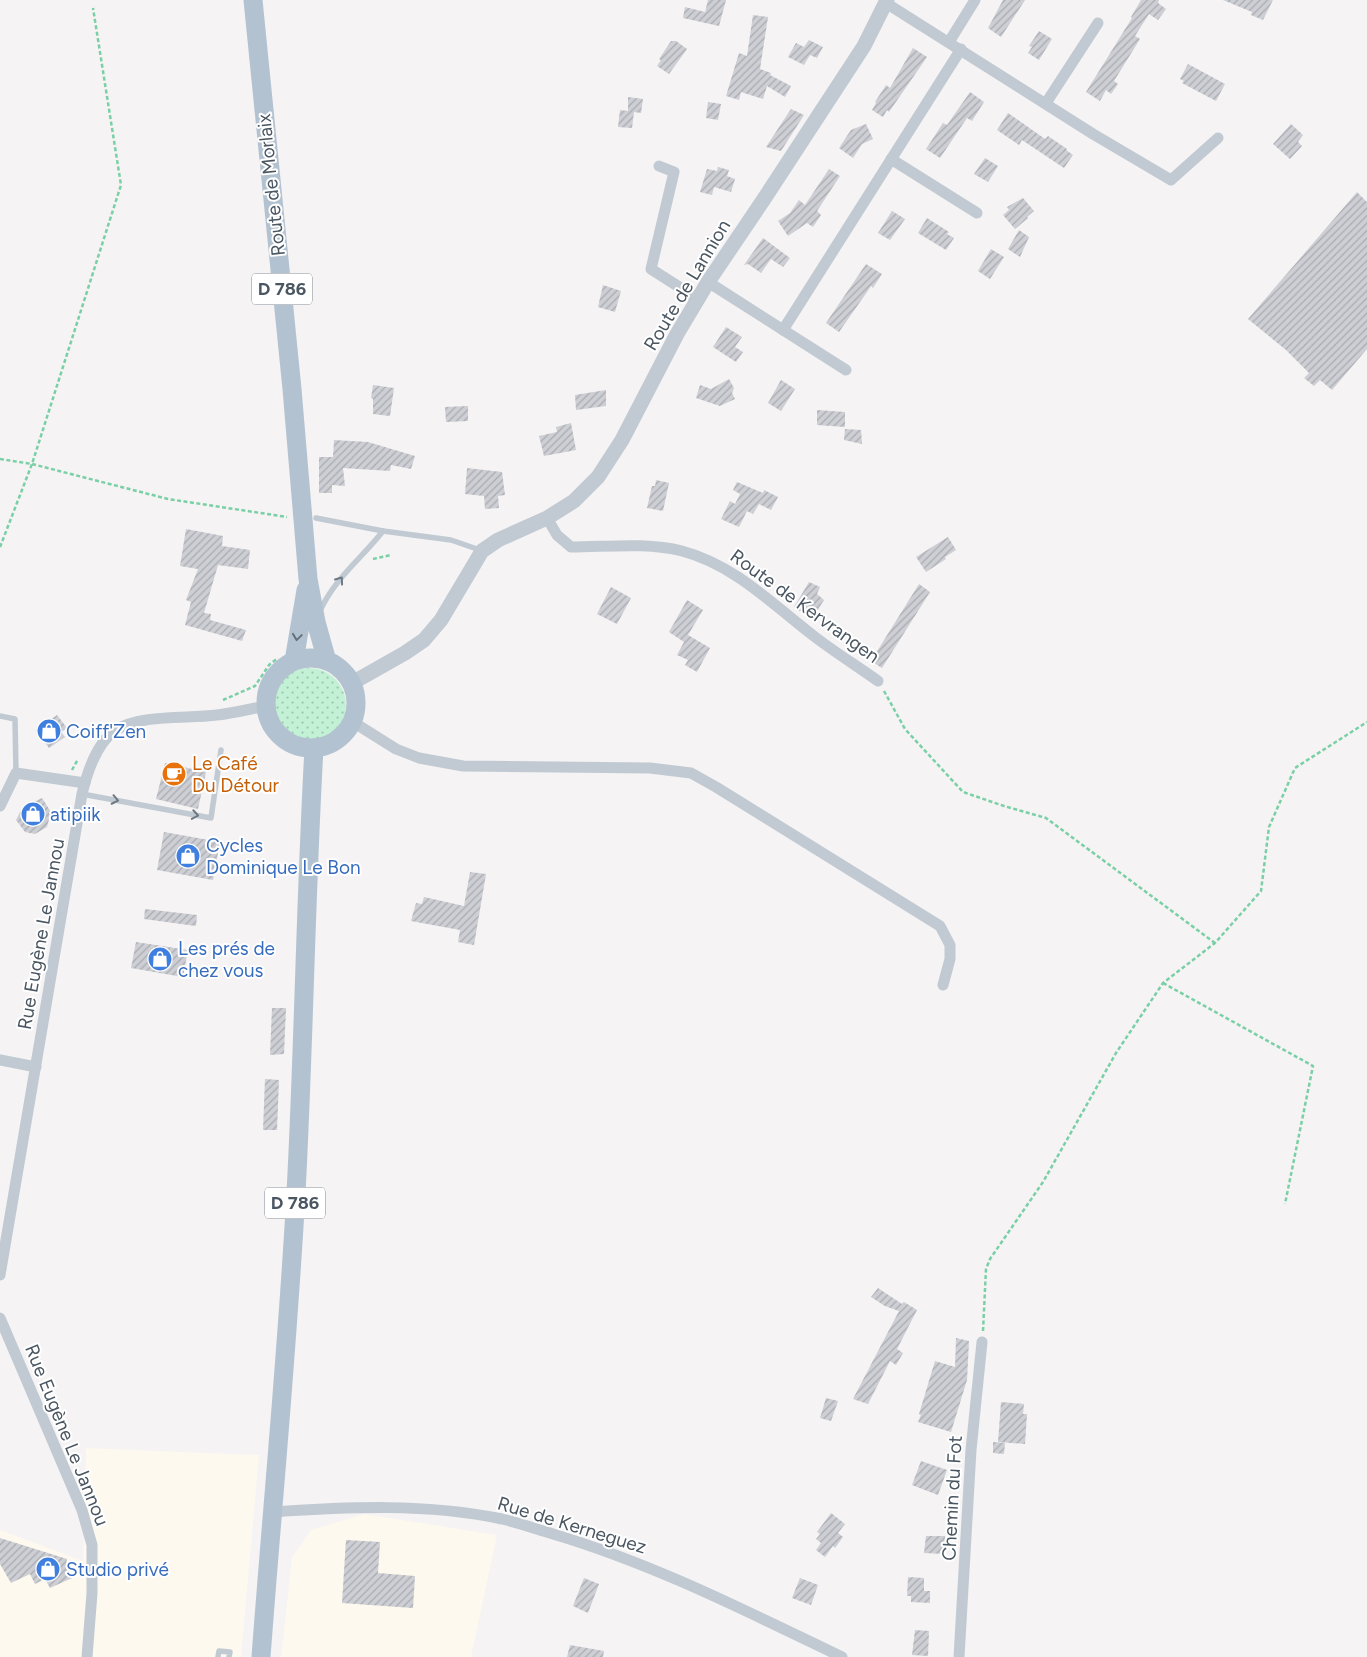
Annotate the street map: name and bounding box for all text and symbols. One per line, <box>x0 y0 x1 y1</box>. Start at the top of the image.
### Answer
street label: Route de Morlaix <box>252 113 290 257</box>
street label: Route de Lannion <box>639 215 735 355</box>
road number: D 786 <box>252 274 312 304</box>
street label: Route de Kervrangen <box>726 544 884 668</box>
one-way arrow <box>334 576 343 586</box>
one-way arrow <box>293 633 303 642</box>
shop icon: Coiff'Zen <box>36 718 62 744</box>
place label: Coiff'Zen <box>66 720 146 743</box>
place label: Le Café Du Détour <box>192 752 280 797</box>
cafe icon: Le Café Du Détour <box>161 761 187 787</box>
one-way arrow <box>110 794 119 805</box>
shop icon: atipiik <box>20 801 46 827</box>
place label: atipiik <box>50 803 101 826</box>
one-way arrow <box>190 809 199 819</box>
place label: Cycles Dominique Le Bon <box>206 834 361 879</box>
street label: Rue Eugène Le Jannou <box>13 837 69 1031</box>
shop icon: Cycles Dominique Le Bon <box>175 843 201 869</box>
place label: Les prés de chez vous <box>178 937 275 982</box>
shop icon: Les prés de chez vous <box>147 946 173 972</box>
road number: D 786 <box>265 1188 325 1218</box>
street label: Rue Eugène Le Jannou <box>20 1341 114 1529</box>
street label: Chemin du Fot <box>937 1435 967 1561</box>
street label: Rue de Kerneguez <box>495 1491 649 1559</box>
shop icon: Studio privé <box>35 1556 61 1582</box>
place label: Studio privé <box>66 1558 169 1581</box>

